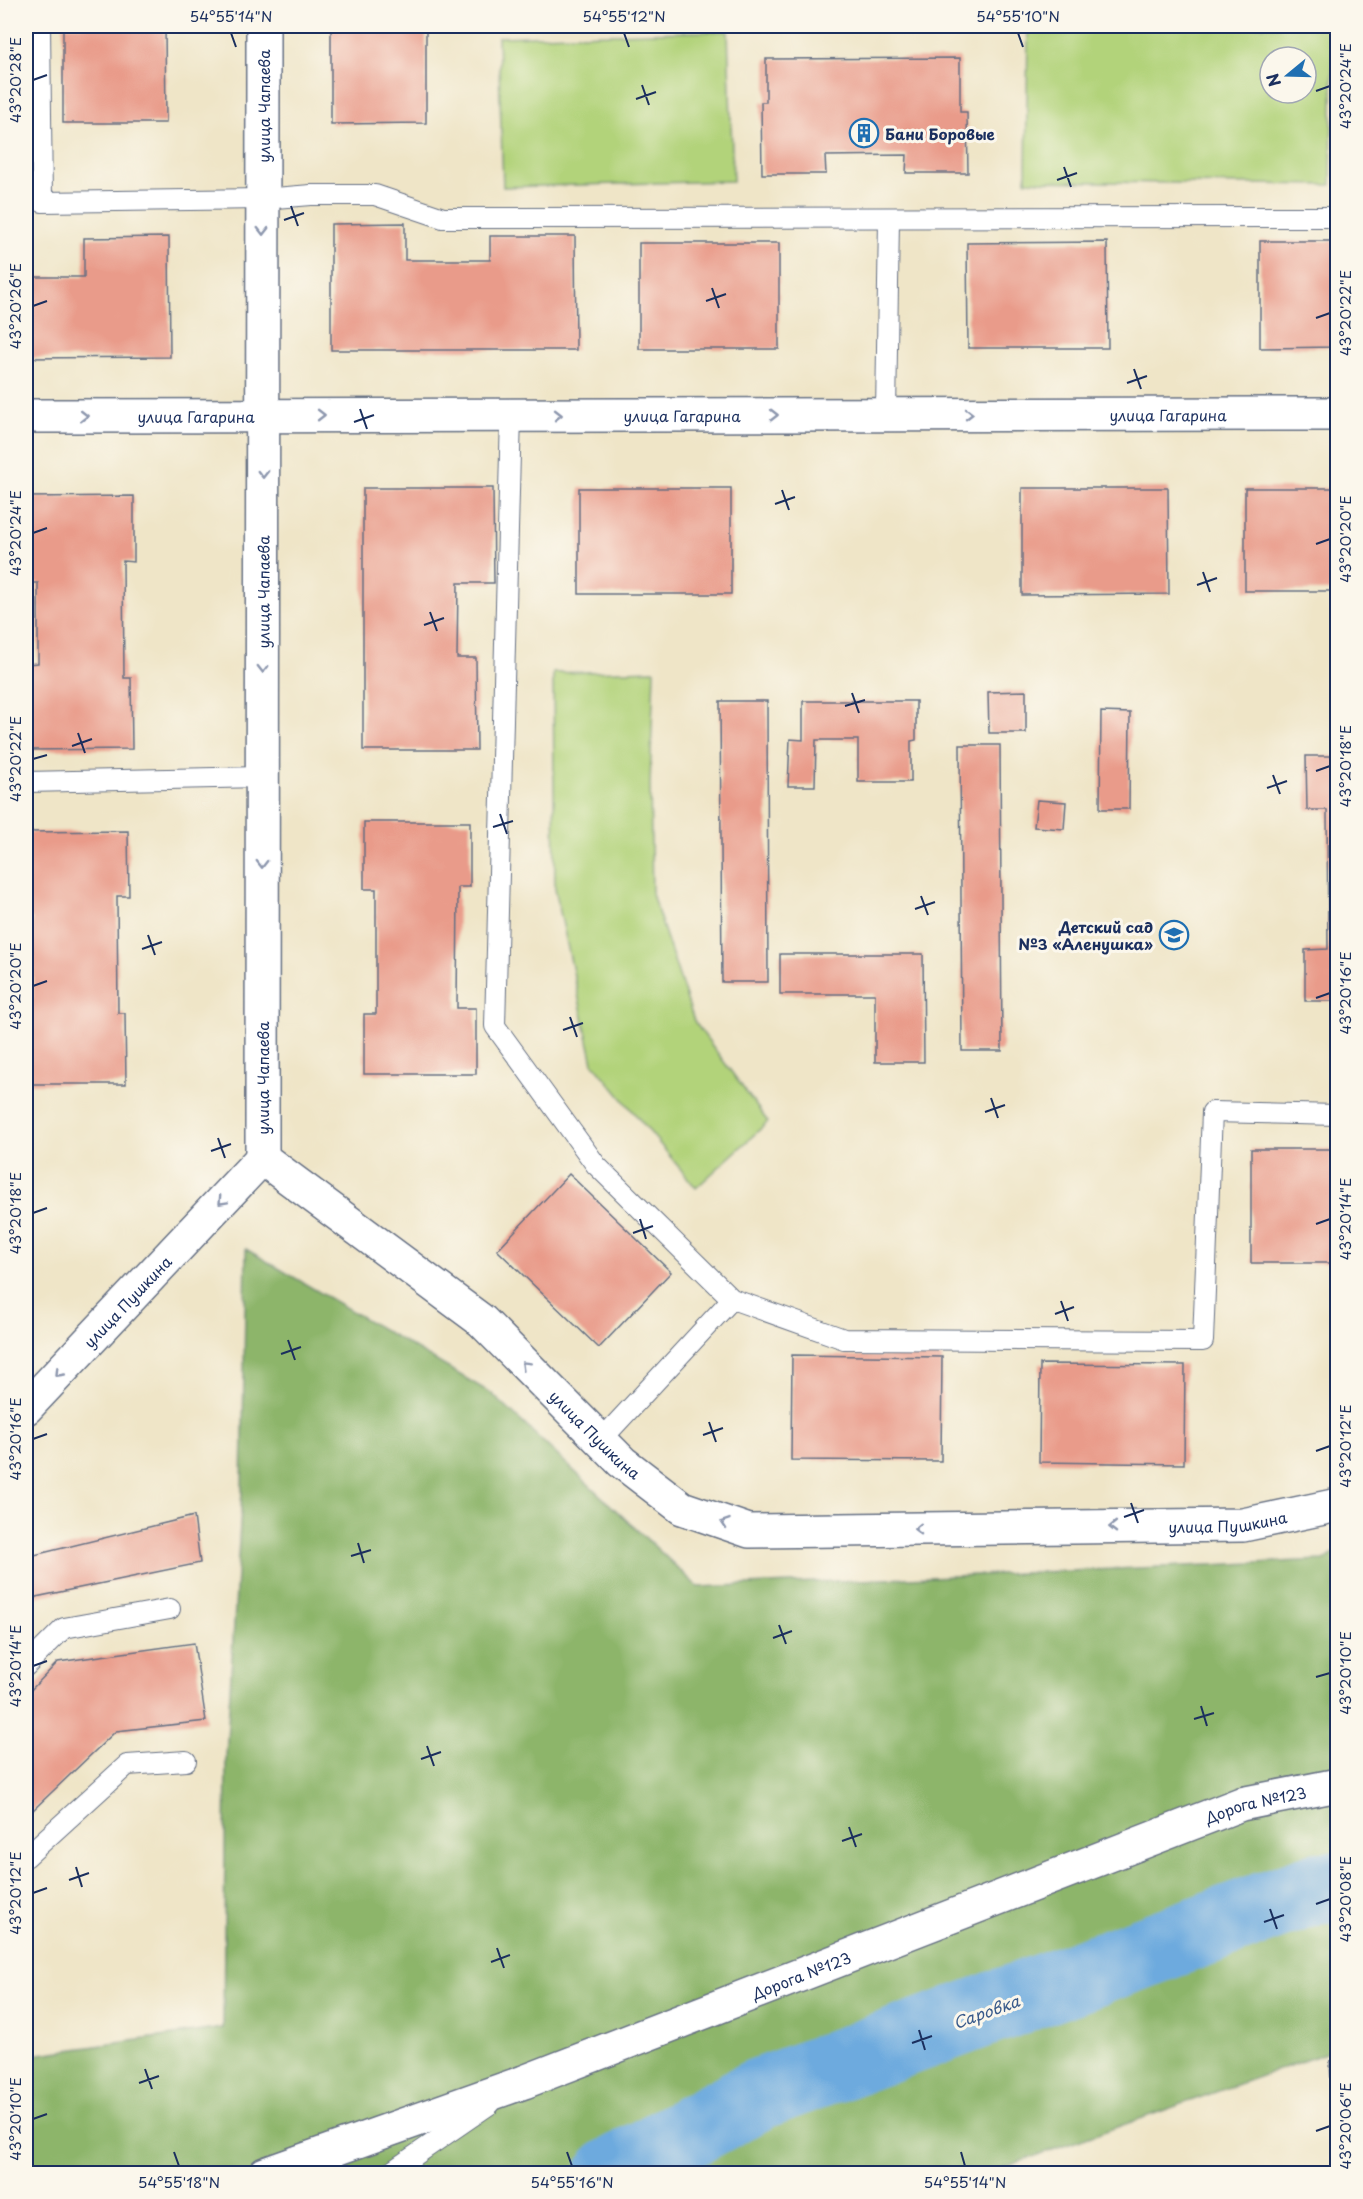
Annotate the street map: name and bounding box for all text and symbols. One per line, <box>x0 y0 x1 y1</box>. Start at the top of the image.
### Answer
text: 54°55'14"N <box>190 4 272 27</box>
text: 54°55'12"N <box>582 4 666 27</box>
text: 54°55'10"N <box>976 4 1060 27</box>
text: 43°20'28"E <box>3 37 26 123</box>
text: 43°20'24"E <box>1333 43 1356 129</box>
north arrow <box>1258 45 1318 105</box>
street label: улица Чапаева <box>251 49 274 163</box>
text: N <box>1259 70 1286 90</box>
building icon: Бани Боровые <box>848 117 880 149</box>
place label: Бани Боровые <box>885 122 995 145</box>
one-way arrow <box>257 226 269 235</box>
text: 43°20'26"E <box>3 263 26 349</box>
text: 43°20'22"E <box>1333 270 1356 356</box>
street label: улица Гагарина <box>623 403 741 427</box>
street label: улица Гагарина <box>1109 403 1227 426</box>
street label: улица Гагарина <box>137 404 255 427</box>
one-way arrow <box>965 408 974 420</box>
one-way arrow <box>317 409 326 421</box>
one-way arrow <box>554 409 563 421</box>
one-way arrow <box>770 409 779 421</box>
one-way arrow <box>79 410 88 422</box>
one-way arrow <box>257 469 269 478</box>
text: 43°20'24"E <box>3 490 26 576</box>
text: 43°20'20"E <box>1333 495 1356 583</box>
street label: улица Чапаева <box>251 535 274 649</box>
one-way arrow <box>257 664 269 673</box>
text: 43°20'22"E <box>3 716 26 802</box>
text: 43°20'18"E <box>1333 725 1356 807</box>
one-way arrow <box>256 859 268 868</box>
place label: Детский сад №3 «Аленушка» <box>1018 915 1153 955</box>
school or university icon: Детский сад №3 «Аленушка» <box>1158 919 1190 951</box>
text: 43°20'20"E <box>3 942 26 1030</box>
text: 43°20'16"E <box>1333 951 1356 1035</box>
street label: улица Чапаева <box>251 1021 274 1135</box>
text: 43°20'18"E <box>3 1172 26 1254</box>
text: 43°20'14"E <box>1333 1178 1356 1260</box>
one-way arrow <box>218 1194 229 1204</box>
street label: улица Пушкина <box>78 1249 177 1352</box>
one-way arrow <box>521 1361 532 1371</box>
one-way arrow <box>55 1366 66 1376</box>
street label: улица Пушкина <box>545 1384 646 1484</box>
text: 43°20'16"E <box>3 1397 26 1481</box>
text: 43°20'12"E <box>1333 1404 1356 1488</box>
street label: улица Пушкина <box>1168 1504 1290 1537</box>
one-way arrow <box>720 1517 731 1530</box>
one-way arrow <box>1109 1521 1118 1533</box>
one-way arrow <box>914 1523 923 1536</box>
text: 43°20'14"E <box>3 1625 26 1707</box>
text: 43°20'10"E <box>1333 1631 1356 1715</box>
street label: Дорога №123 <box>1200 1780 1308 1829</box>
text: 43°20'12"E <box>3 1851 26 1935</box>
text: 43°20'08"E <box>1333 1856 1356 1942</box>
street label: Дорога №123 <box>747 1945 854 2005</box>
water label: Саровка <box>950 1988 1023 2034</box>
text: 43°20'10"E <box>3 2077 26 2161</box>
text: 43°20'06"E <box>1333 2082 1356 2170</box>
text: 54°55'18"N <box>138 2170 220 2193</box>
text: 54°55'16"N <box>530 2170 614 2193</box>
text: 54°55'14"N <box>924 2170 1006 2193</box>

